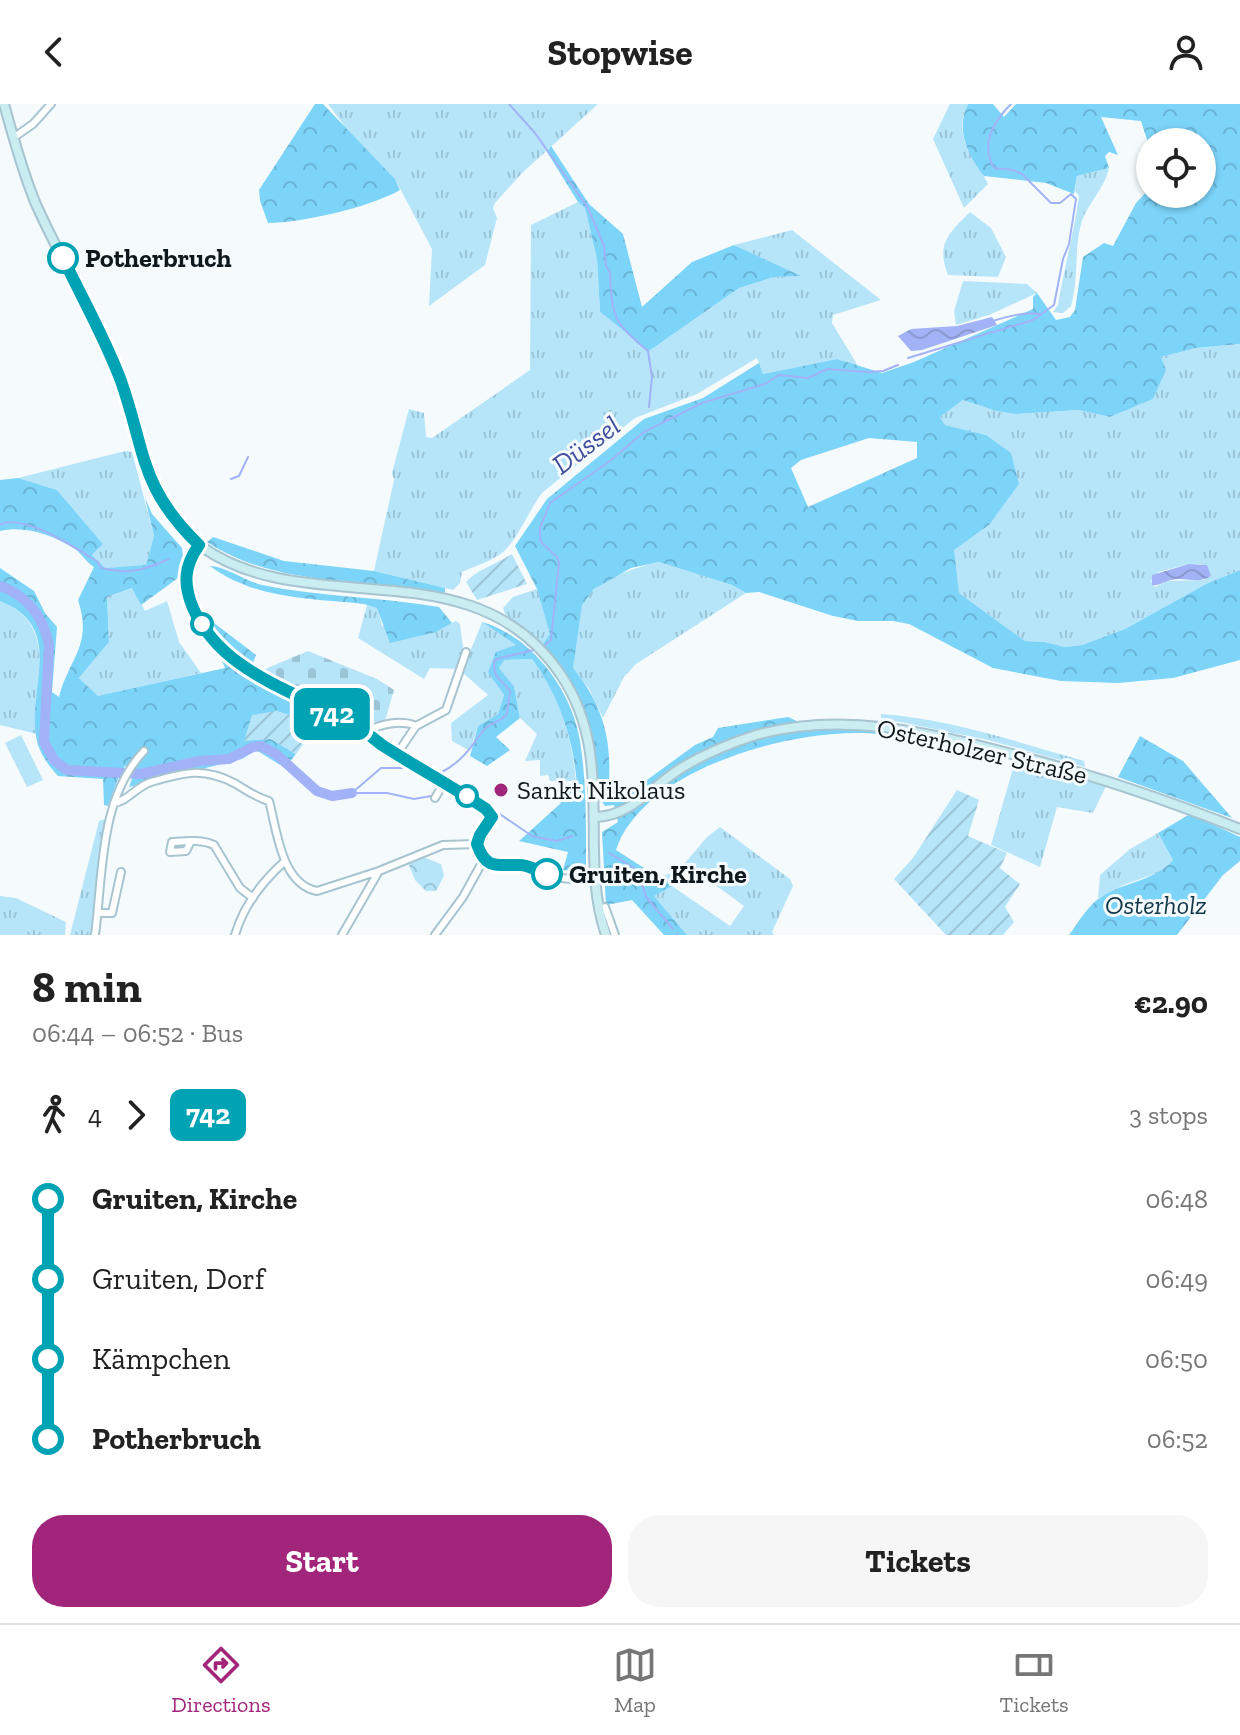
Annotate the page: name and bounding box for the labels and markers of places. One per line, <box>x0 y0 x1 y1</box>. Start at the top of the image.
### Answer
place label: Potherbruch <box>85 242 232 274</box>
marker: Potherbruch <box>48 243 78 273</box>
unlabelled marker <box>191 613 213 635</box>
place label: Sankt Nikolaus <box>517 774 685 806</box>
marker: Sankt Nikolaus <box>492 781 510 799</box>
unlabelled marker <box>456 785 478 807</box>
place label: Gruiten, Kirche <box>569 858 747 890</box>
marker: Gruiten, Kirche <box>532 859 562 889</box>

